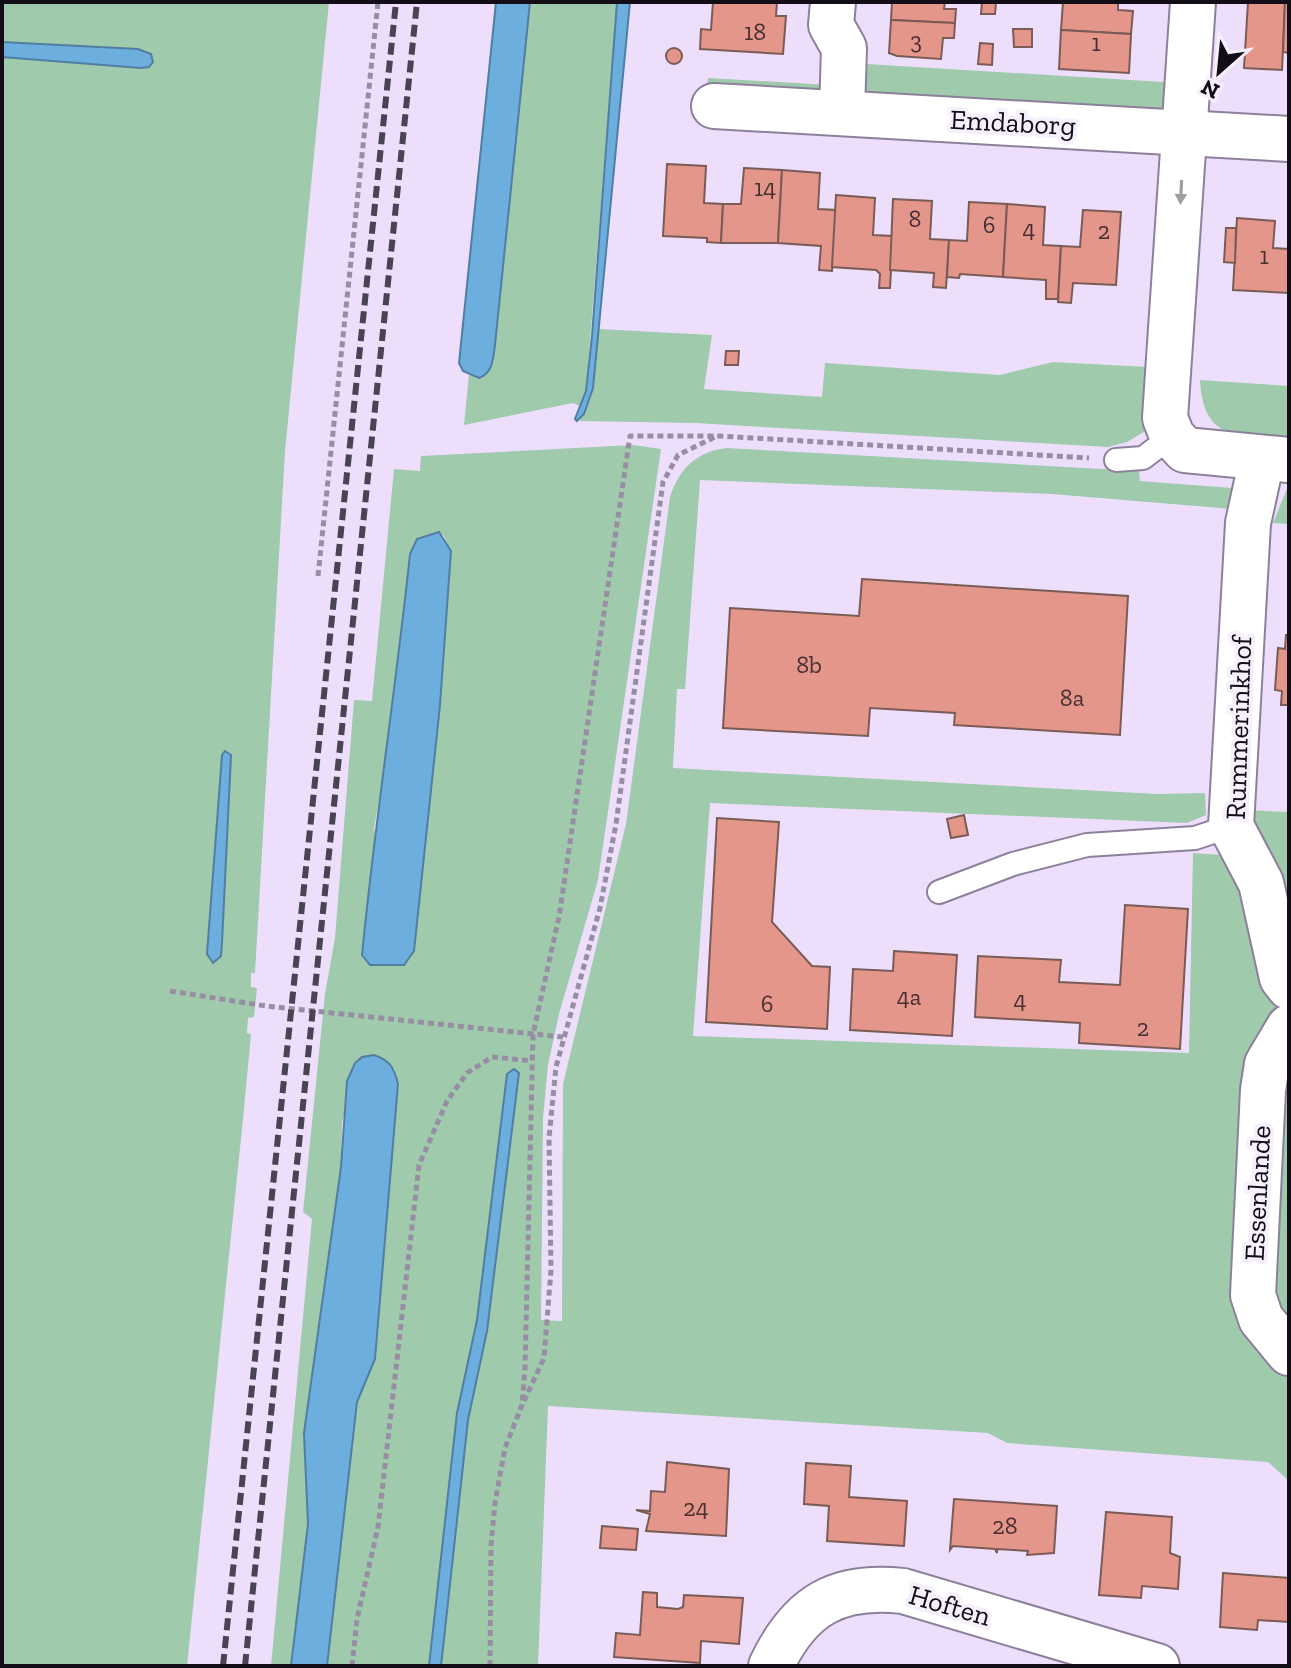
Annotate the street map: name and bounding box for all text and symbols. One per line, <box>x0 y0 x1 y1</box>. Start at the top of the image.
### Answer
house number: 18 <box>744 17 766 46</box>
house number: 3 <box>910 26 922 55</box>
house number: 1 <box>1091 28 1101 57</box>
north arrow <box>1179 32 1259 112</box>
text: N <box>1196 73 1224 105</box>
street label: Emdaborg <box>949 103 1077 142</box>
house number: 14 <box>754 173 776 202</box>
one-way arrow <box>1174 180 1187 205</box>
house number: 8 <box>909 204 921 233</box>
house number: 6 <box>983 210 995 239</box>
house number: 4 <box>1023 214 1036 243</box>
house number: 2 <box>1098 216 1110 245</box>
house number: 1 <box>1259 241 1269 270</box>
street label: Rummerinkhof <box>1219 634 1258 820</box>
house number: 8b <box>796 650 822 679</box>
house number: 8a <box>1060 683 1085 712</box>
house number: 4a <box>897 982 922 1011</box>
house number: 4 <box>1014 985 1027 1014</box>
house number: 6 <box>761 989 773 1018</box>
house number: 2 <box>1137 1013 1149 1042</box>
street label: Essenlande <box>1237 1124 1278 1262</box>
house number: 24 <box>683 1493 709 1522</box>
house number: 28 <box>992 1511 1018 1540</box>
street label: Hoften <box>905 1578 994 1633</box>

